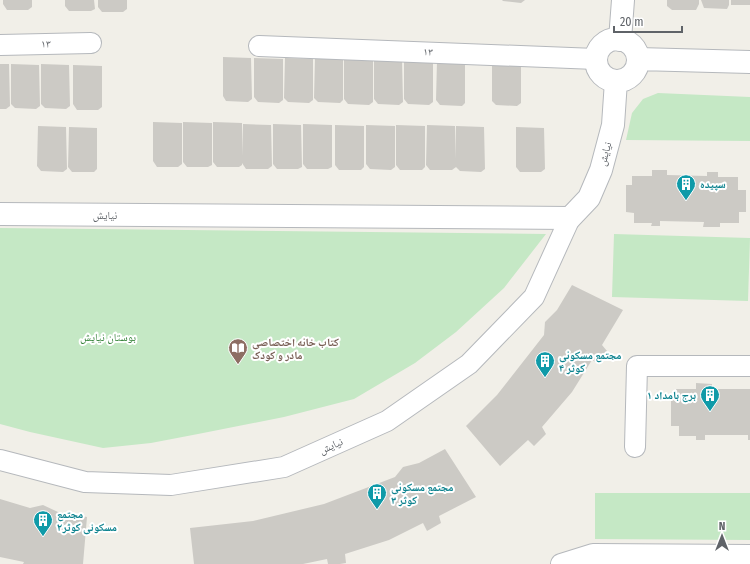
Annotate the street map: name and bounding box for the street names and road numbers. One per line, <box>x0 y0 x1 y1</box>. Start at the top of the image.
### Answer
street label: ۱۳ <box>41 37 51 51</box>
street label: ۱۳ <box>423 45 433 59</box>
street label: نیایش <box>596 140 614 168</box>
street label: نیایش <box>93 209 117 222</box>
street label: نیایش <box>317 435 345 457</box>

